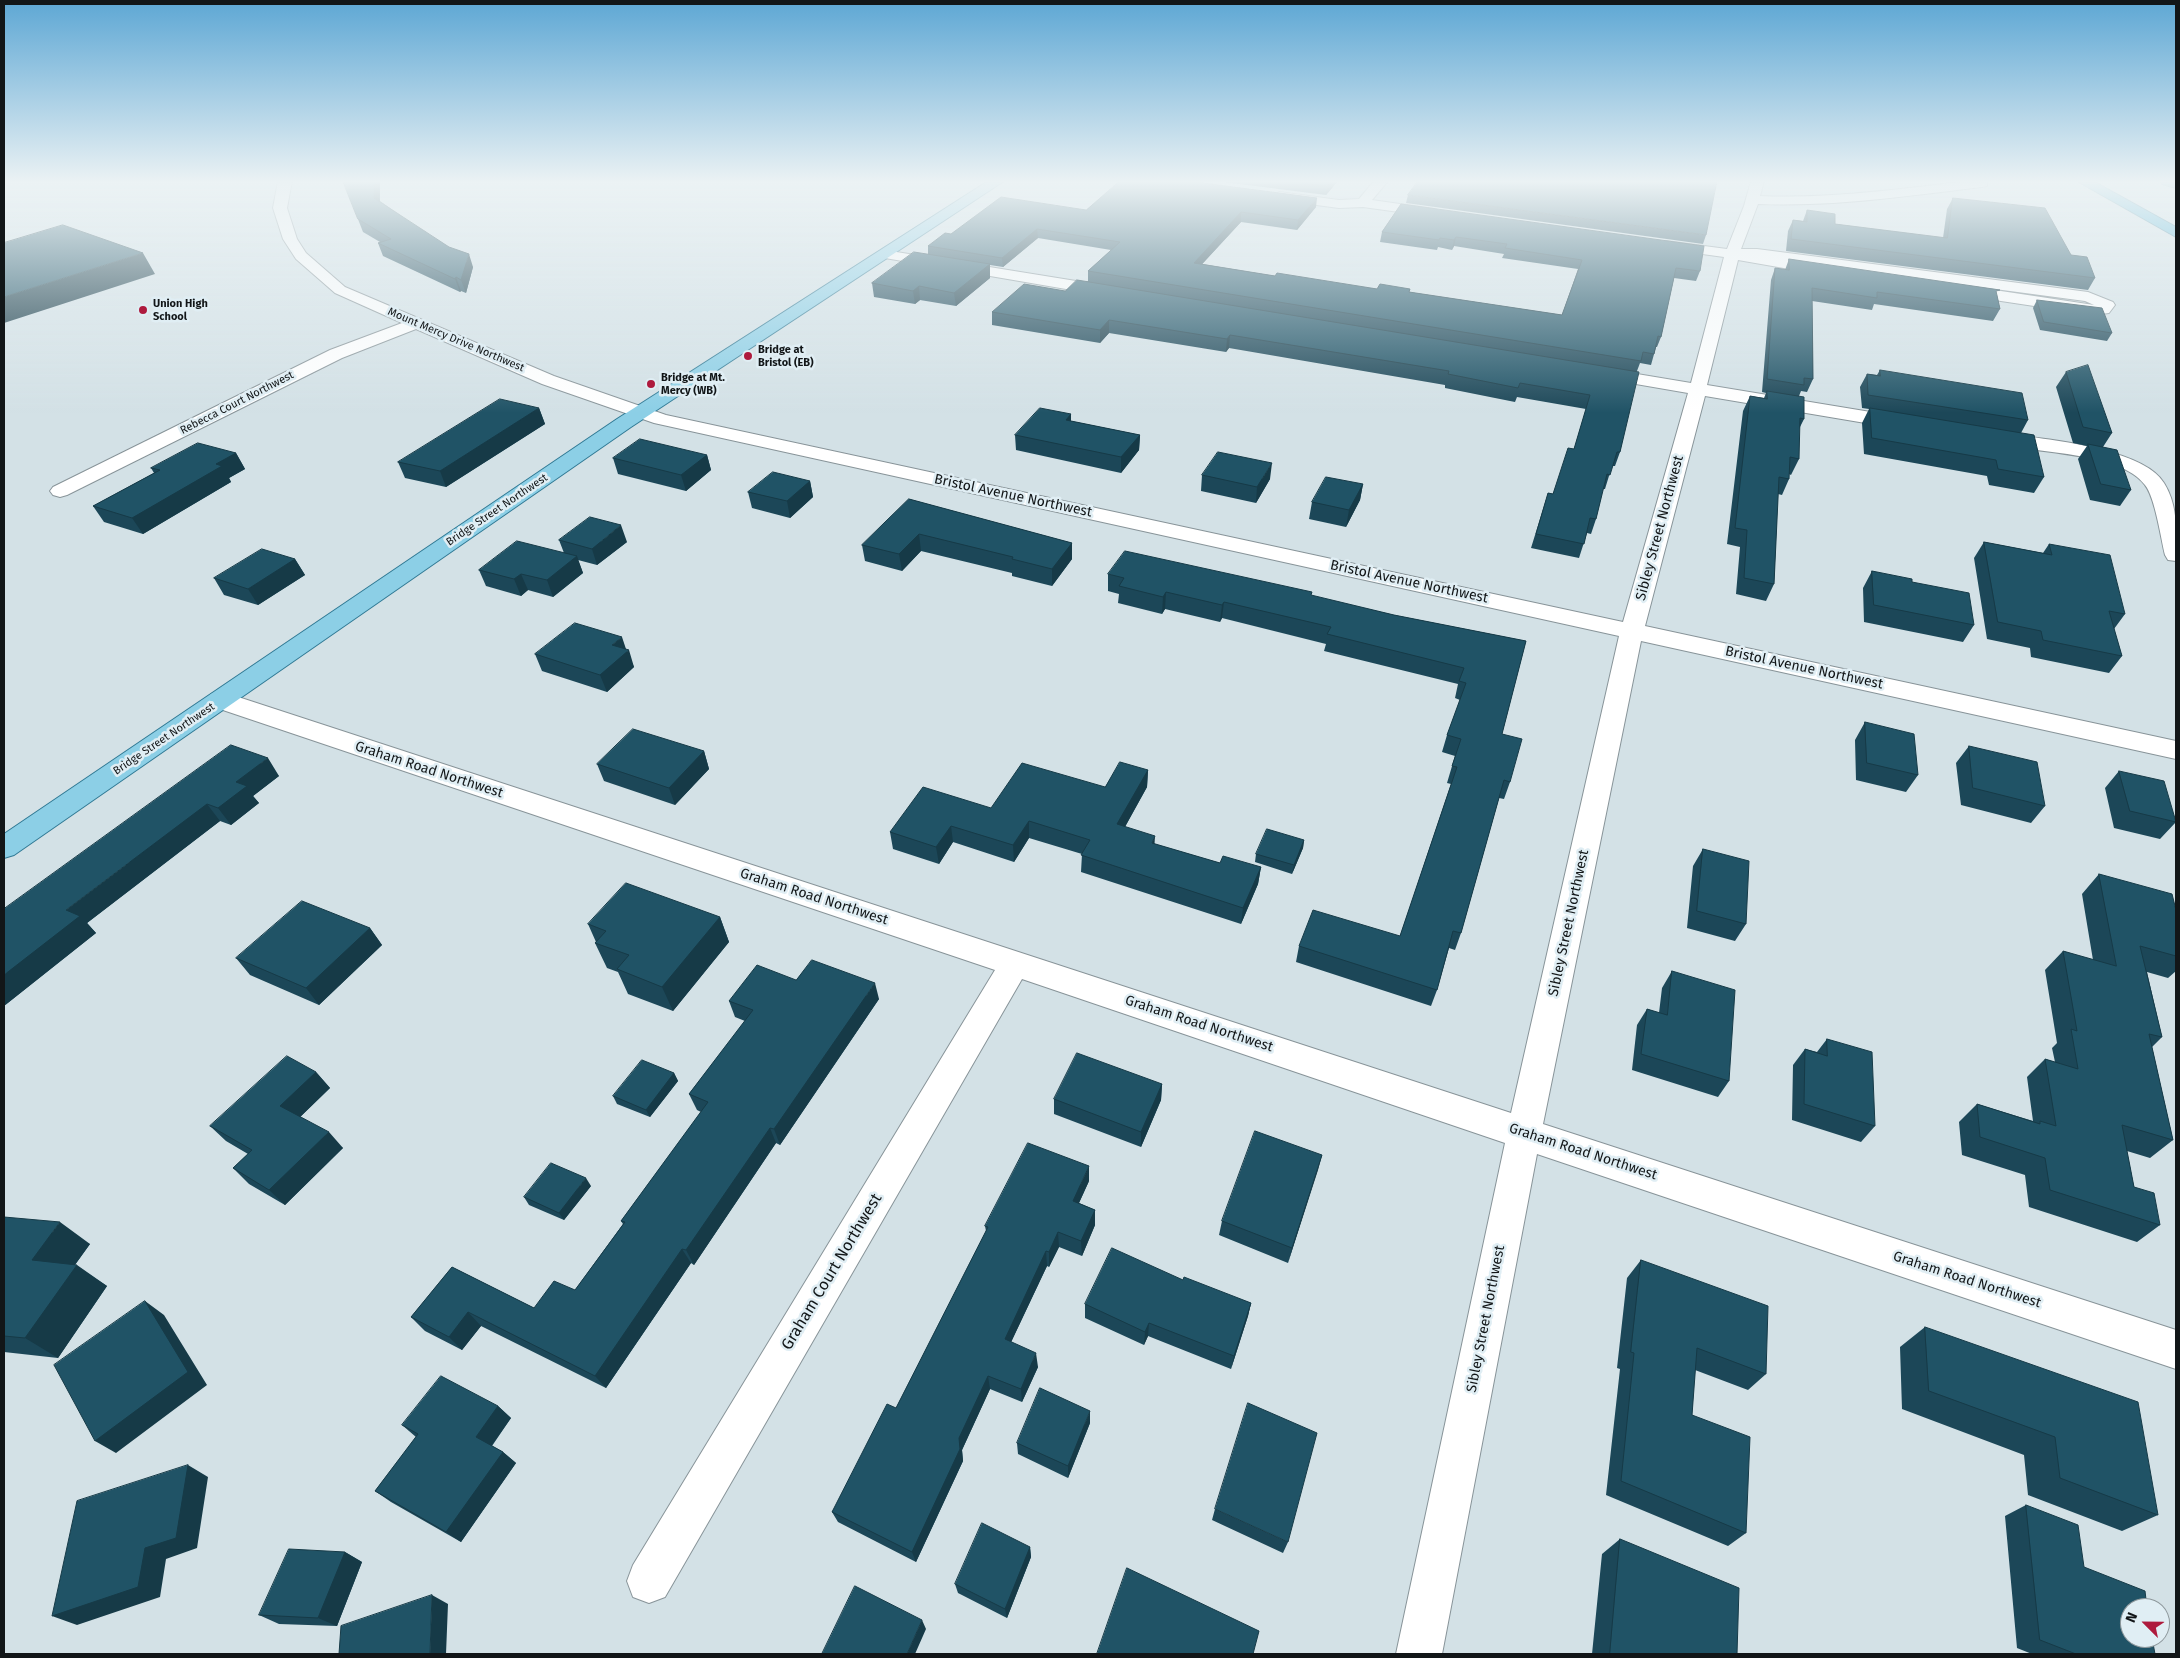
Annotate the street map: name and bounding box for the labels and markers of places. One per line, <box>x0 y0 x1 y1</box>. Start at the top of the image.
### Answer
place label: Union High School <box>153 297 208 323</box>
marker: Union High School <box>137 304 149 316</box>
place label: Bridge at Bristol (EB) <box>758 343 814 369</box>
marker: Bridge at Bristol (EB) <box>742 350 754 362</box>
place label: Bridge at Mt. Mercy (WB) <box>661 371 725 397</box>
marker: Bridge at Mt. Mercy (WB) <box>645 378 657 390</box>

